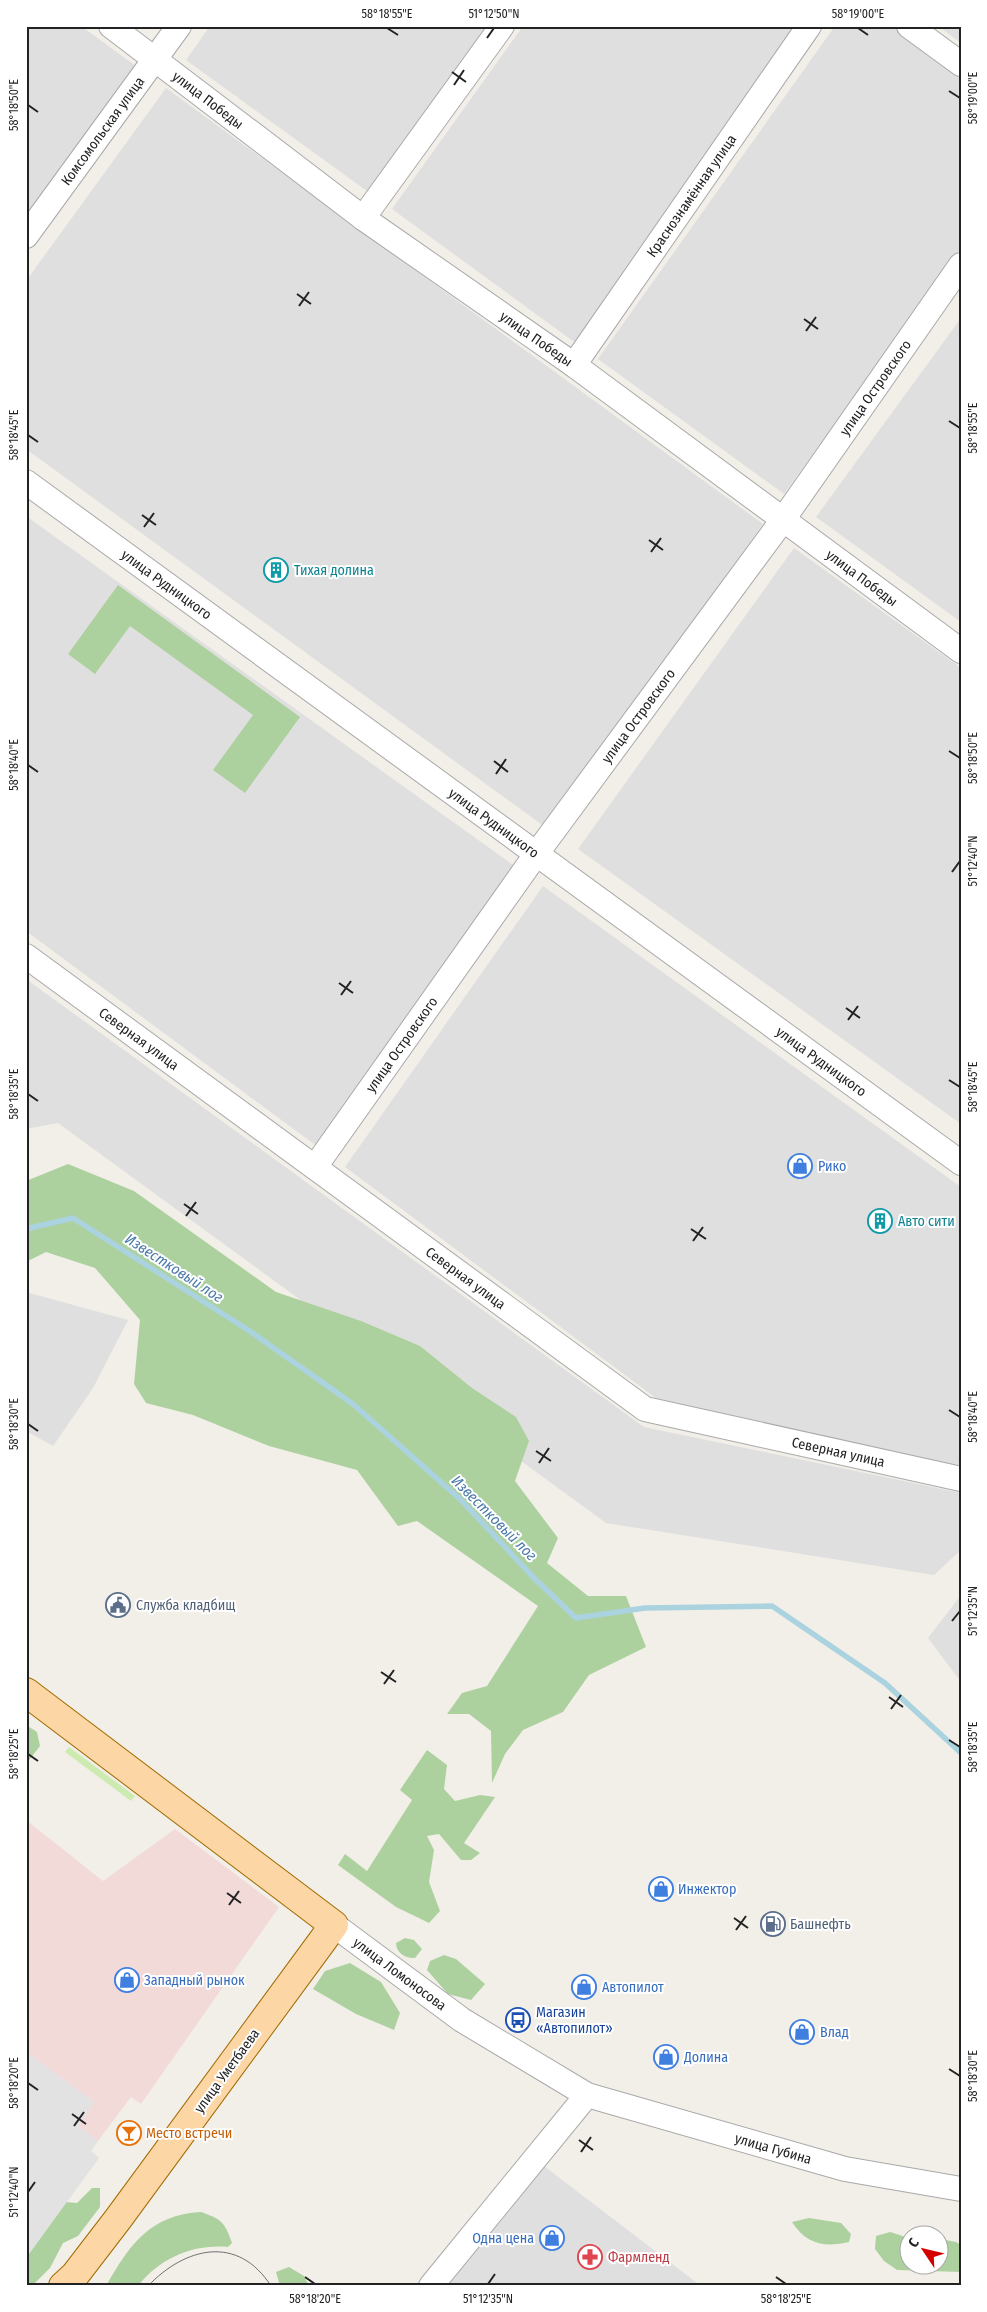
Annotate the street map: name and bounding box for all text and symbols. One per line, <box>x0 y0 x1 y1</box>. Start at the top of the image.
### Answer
text: 58°18'55"E <box>362 7 413 21</box>
text: 51°12'50"N <box>468 7 520 21</box>
text: 58°19'00"E <box>832 7 885 21</box>
street label: улица Победы <box>169 68 247 132</box>
text: 58°19'00"E <box>966 71 980 124</box>
street label: Комсомольская улица <box>57 73 148 189</box>
text: 58°18'50"E <box>7 79 21 131</box>
street label: Краснознамённая улица <box>643 131 740 260</box>
street label: улица Победы <box>497 308 576 370</box>
street label: улица Островского <box>836 336 915 439</box>
text: 58°18'55"E <box>966 402 980 453</box>
text: 58°18'45"E <box>7 409 21 460</box>
street label: улица Рудницкого <box>118 546 215 623</box>
street label: улица Победы <box>823 546 901 610</box>
building icon: Тихая долина <box>263 557 289 583</box>
place label: Тихая долина <box>294 562 374 579</box>
street label: улица Островского <box>598 665 679 766</box>
text: 58°18'50"E <box>966 732 980 784</box>
text: 58°18'40"E <box>7 739 21 791</box>
street label: улица Рудницкого <box>446 784 542 861</box>
text: 51°12'40"N <box>966 836 980 886</box>
street label: улица Островского <box>362 993 441 1096</box>
street label: Северная улица <box>96 1004 182 1074</box>
street label: улица Рудницкого <box>773 1023 870 1100</box>
text: 58°18'45"E <box>966 1061 980 1112</box>
text: 58°18'35"E <box>7 1068 21 1119</box>
shop icon: Рико <box>787 1153 813 1179</box>
place label: Рико <box>818 1158 846 1175</box>
building icon: Авто сити <box>867 1208 893 1234</box>
place label: Авто сити <box>898 1213 955 1230</box>
water label: Известковый лог <box>122 1230 226 1306</box>
street label: Северная улица <box>423 1243 509 1313</box>
text: 58°18'40"E <box>966 1391 980 1443</box>
text: 58°18'30"E <box>7 1398 21 1450</box>
street label: Северная улица <box>790 1433 887 1470</box>
water label: Известковый лог <box>448 1472 540 1564</box>
text: 51°12'35"N <box>966 1586 980 1636</box>
public building icon: Служба кладбищ <box>105 1592 131 1618</box>
place label: Служба кладбищ <box>136 1597 235 1614</box>
text: 58°18'35"E <box>966 1721 980 1772</box>
text: 58°18'25"E <box>7 1728 21 1779</box>
shop icon: Инжектор <box>648 1876 674 1902</box>
place label: Инжектор <box>678 1881 736 1898</box>
fuel station icon: Башнефть <box>760 1911 786 1937</box>
place label: Башнефть <box>790 1916 851 1933</box>
street label: улица Ломоносова <box>350 1934 450 2014</box>
shop icon: Западный рынок <box>114 1967 140 1993</box>
place label: Западный рынок <box>144 1972 245 1989</box>
shop icon: Автопилот <box>571 1974 597 2000</box>
place label: Автопилот <box>602 1979 664 1996</box>
place label: Магазин «Автопилот» <box>536 2004 613 2037</box>
bus stop icon: Магазин «Автопилот» <box>505 2007 531 2033</box>
shop icon: Влад <box>789 2019 815 2045</box>
place label: Влад <box>820 2024 849 2041</box>
street label: улица Уметбаева <box>191 2025 263 2116</box>
shop icon: Долина <box>653 2044 679 2070</box>
place label: Долина <box>683 2049 728 2066</box>
text: 58°18'30"E <box>966 2050 980 2102</box>
text: 58°18'20"E <box>7 2057 21 2109</box>
bar icon: Место встречи <box>116 2120 142 2146</box>
place label: Место встречи <box>146 2125 232 2142</box>
street label: улица Губина <box>733 2129 814 2168</box>
text: 51°12'40"N <box>7 2167 21 2217</box>
north arrow <box>900 2224 950 2274</box>
shop icon: Одна цена <box>539 2225 565 2251</box>
place label: Одна цена <box>472 2230 534 2247</box>
text: С <box>905 2234 923 2251</box>
pharmacy icon: Фармленд <box>577 2244 603 2270</box>
place label: Фармленд <box>608 2249 670 2266</box>
text: 58°18'20"E <box>289 2292 341 2306</box>
text: 51°12'35"N <box>463 2292 513 2306</box>
text: 58°18'25"E <box>761 2292 812 2306</box>

